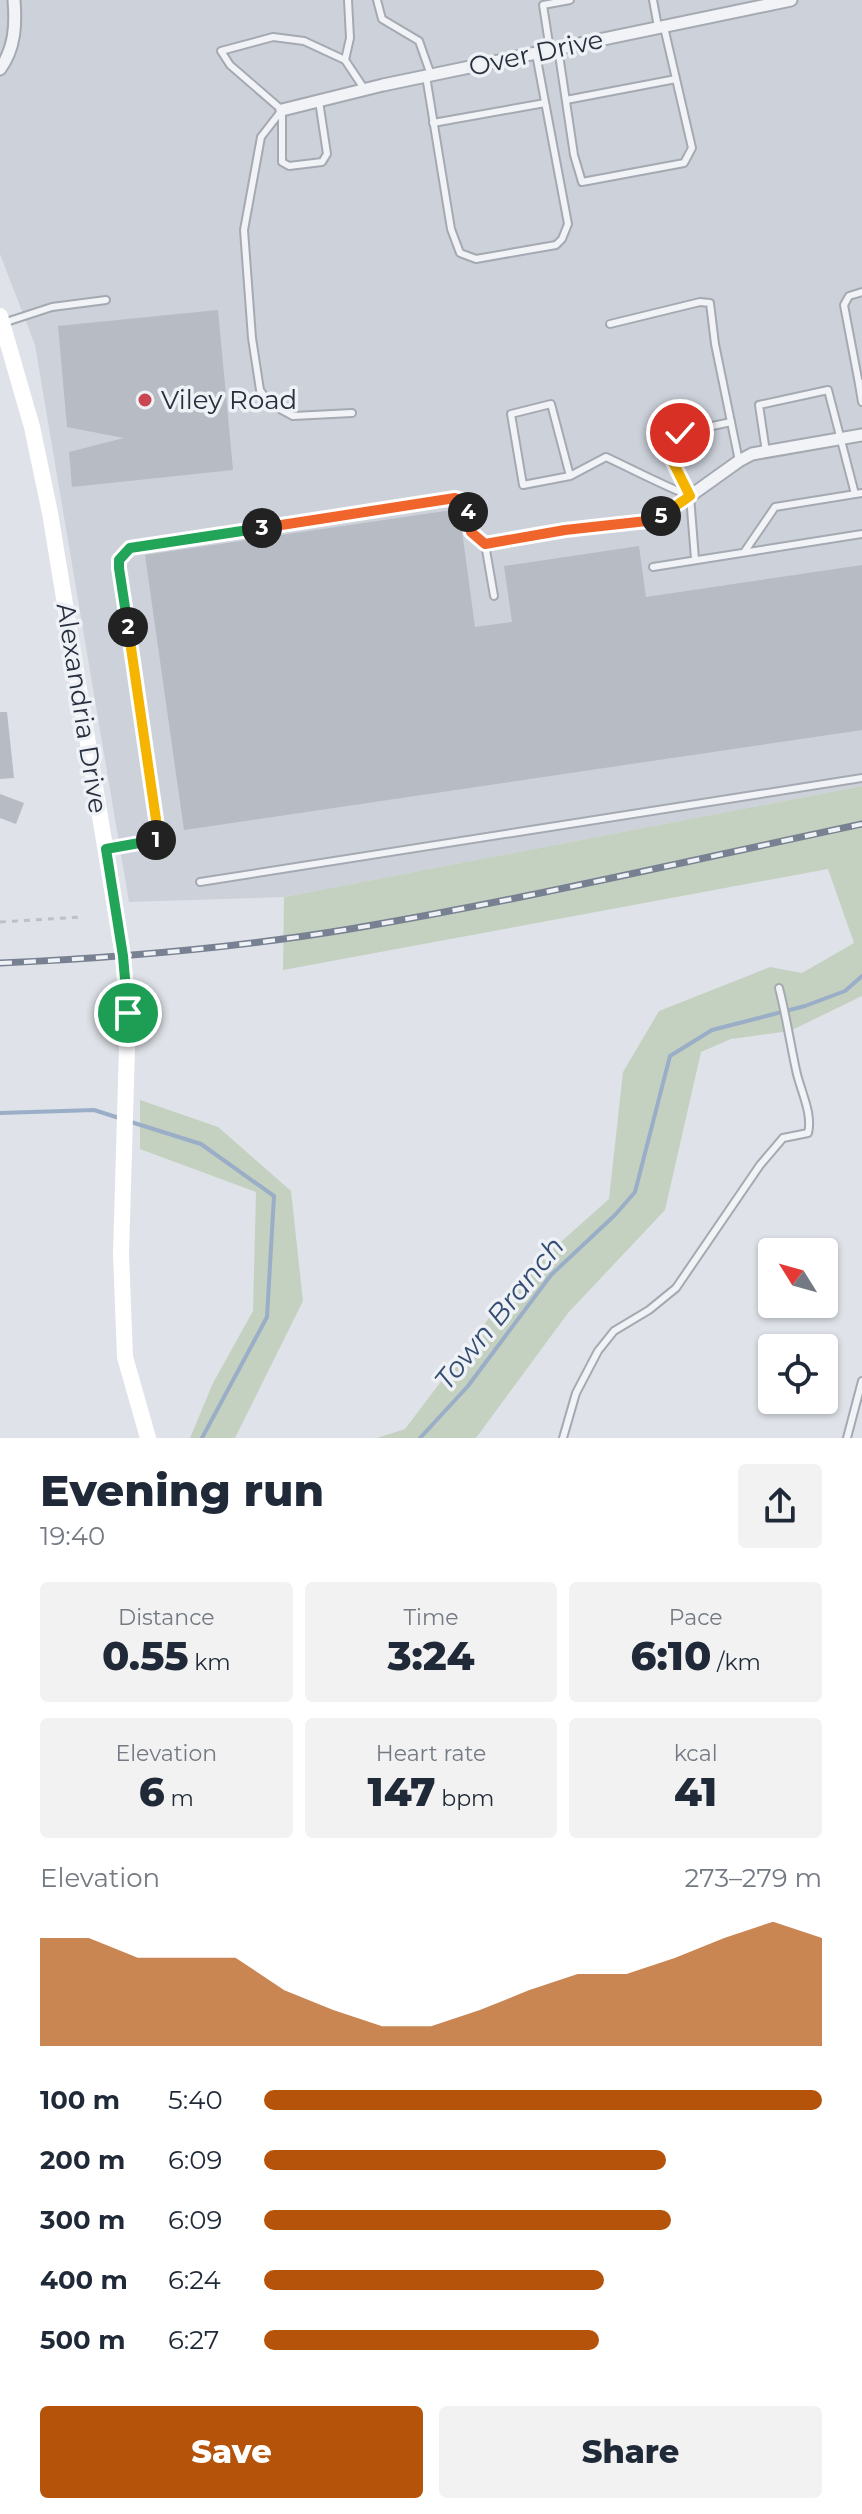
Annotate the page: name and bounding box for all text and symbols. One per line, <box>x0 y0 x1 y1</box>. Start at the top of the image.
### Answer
street label: Over Drive <box>466 23 606 83</box>
place label: Viley Road <box>161 384 297 416</box>
marker: Viley Road <box>136 391 154 409</box>
pin <box>646 399 714 467</box>
icon: check <box>658 411 702 455</box>
pin: 4 <box>448 492 488 532</box>
pin: 5 <box>641 496 681 536</box>
text: 4 <box>460 498 476 525</box>
text: 5 <box>654 502 668 529</box>
pin: 3 <box>242 508 282 548</box>
text: 3 <box>255 514 269 541</box>
street label: Alexandria Drive <box>50 601 114 815</box>
pin: 2 <box>108 607 148 647</box>
text: 2 <box>122 613 134 640</box>
pin: 1 <box>136 820 176 860</box>
text: 1 <box>152 826 160 853</box>
pin <box>94 979 162 1047</box>
icon: arrive <box>106 991 150 1035</box>
water label: Town Branch <box>427 1230 571 1396</box>
north arrow <box>758 1238 838 1318</box>
map controls <box>758 1238 838 1414</box>
button: locate <box>758 1334 838 1414</box>
text: Evening run <box>40 1463 324 1517</box>
button: share <box>738 1464 822 1548</box>
text: 19:40 <box>40 1520 105 1552</box>
text: Distance <box>118 1604 215 1631</box>
text: Time <box>403 1604 459 1631</box>
text: Pace <box>669 1604 723 1631</box>
text: 0.55 <box>102 1631 189 1680</box>
text: 3:24 <box>387 1631 475 1680</box>
text: 6:10 <box>630 1631 711 1680</box>
text: km <box>189 1649 231 1676</box>
text: /km <box>711 1649 761 1676</box>
text: Elevation <box>115 1740 217 1767</box>
text: Heart rate <box>376 1740 486 1767</box>
text: kcal <box>674 1740 718 1767</box>
text: 6 <box>139 1767 165 1816</box>
text: 147 <box>368 1767 435 1816</box>
text: 41 <box>674 1767 717 1816</box>
text: m <box>165 1785 194 1812</box>
text: bpm <box>435 1785 494 1812</box>
text: Elevation <box>40 1862 160 1894</box>
text: 273–279 m <box>685 1862 822 1894</box>
text: 100 m <box>40 2084 120 2116</box>
text: 5:40 <box>168 2084 223 2116</box>
text: 200 m <box>40 2144 125 2176</box>
text: 6:09 <box>168 2144 222 2176</box>
text: 300 m <box>40 2204 125 2236</box>
text: 6:09 <box>168 2204 222 2236</box>
text: 400 m <box>40 2264 128 2296</box>
text: 6:24 <box>168 2264 221 2296</box>
text: 500 m <box>40 2324 125 2356</box>
text: 6:27 <box>168 2324 219 2356</box>
button: Save <box>40 2406 423 2498</box>
button: Share <box>439 2406 822 2498</box>

